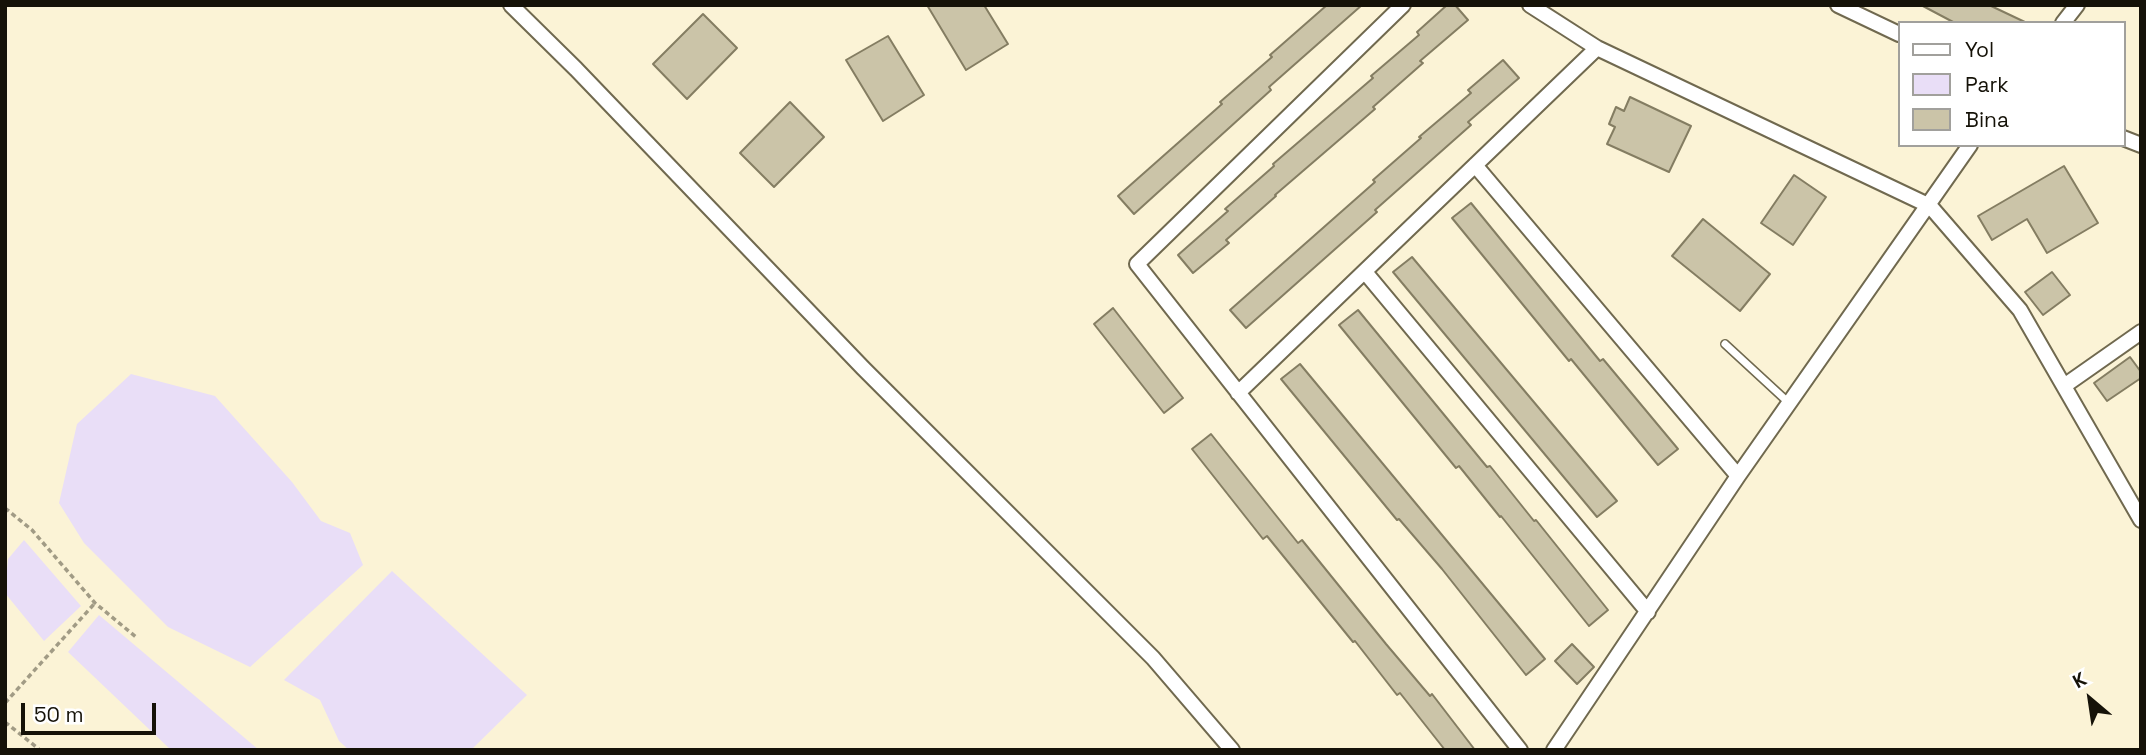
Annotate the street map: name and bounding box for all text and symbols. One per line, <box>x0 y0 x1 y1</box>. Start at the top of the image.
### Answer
legend <box>1898 21 2125 147</box>
text: Yol <box>1965 36 1994 63</box>
text: Park <box>1965 71 2009 98</box>
text: Bina <box>1965 106 2009 133</box>
north arrow <box>2055 664 2125 734</box>
text: K <box>2068 666 2091 694</box>
scale bar <box>24 688 159 732</box>
text: 50 m <box>34 701 84 728</box>

